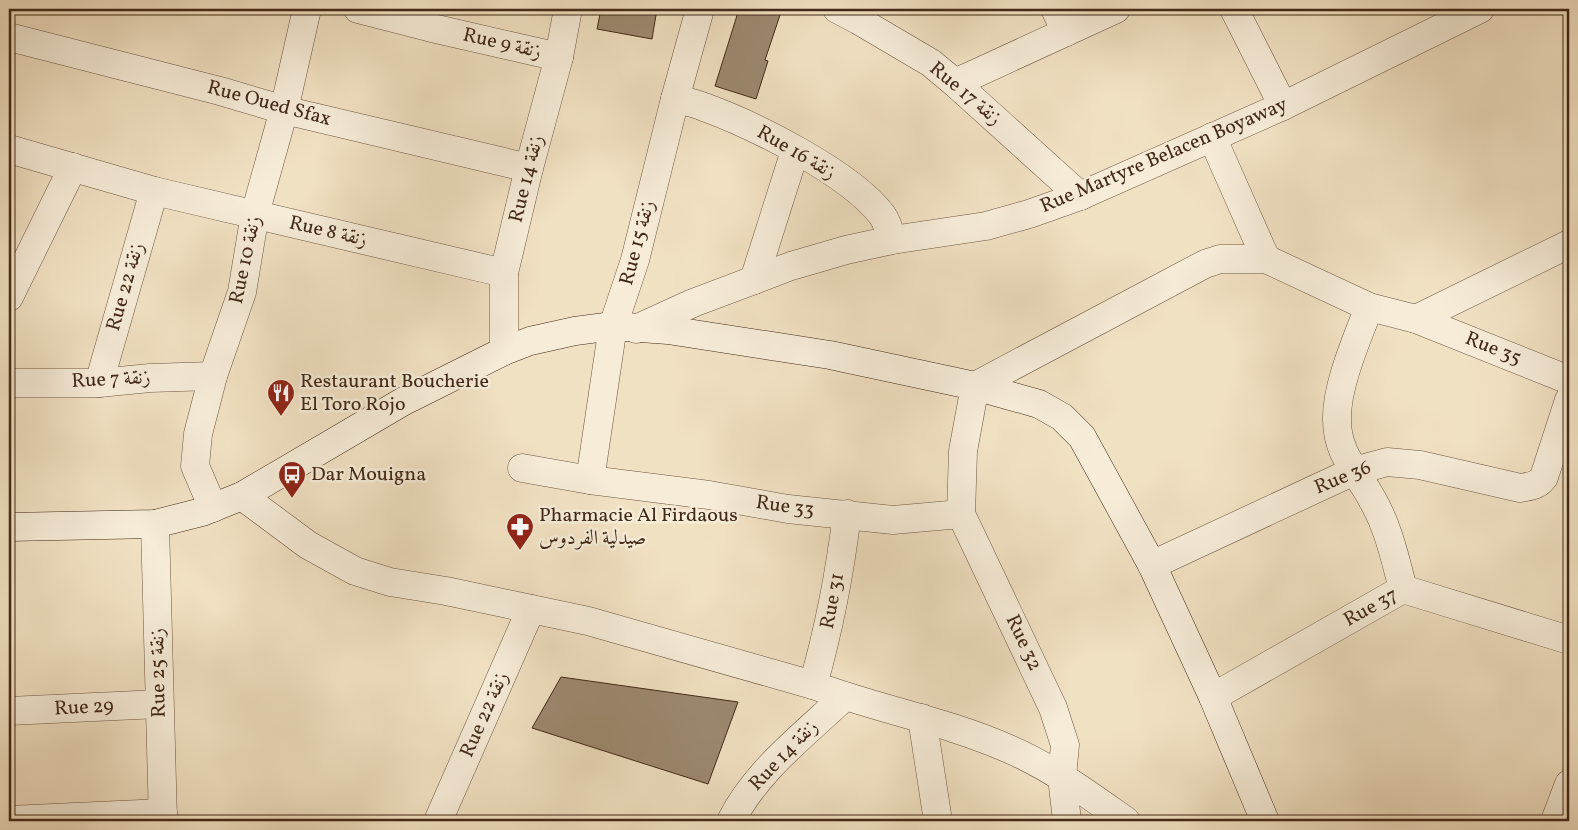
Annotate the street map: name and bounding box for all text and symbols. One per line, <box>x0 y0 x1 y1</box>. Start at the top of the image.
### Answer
street label: Rue 9 زنقة <box>460 21 544 67</box>
street label: Rue 17 زنقة <box>923 55 1007 133</box>
street label: Rue Oued Sfax <box>204 74 334 134</box>
street label: Rue Martyre Belacen Boyaway <box>1036 91 1292 221</box>
street label: Rue 16 زنقة <box>751 119 841 187</box>
street label: Rue 14 زنقة <box>503 132 551 226</box>
street label: Rue 15 زنقة <box>613 197 663 289</box>
street label: Rue 8 زنقة <box>286 209 370 255</box>
street label: Rue 10 زنقة <box>223 213 269 307</box>
street label: Rue 22 زنقة <box>100 239 152 335</box>
street label: Rue 35 <box>1461 325 1525 373</box>
street label: Rue 7 زنقة <box>71 364 151 396</box>
place label: Restaurant Boucherie El Toro Rojo <box>300 368 489 419</box>
restaurant icon: Restaurant Boucherie El Toro Rojo <box>266 378 296 417</box>
street label: Rue 36 <box>1310 454 1376 502</box>
bus stop icon: Dar Mouigna <box>277 460 307 499</box>
place label: Dar Mouigna <box>311 461 426 489</box>
street label: Rue 33 <box>754 489 816 525</box>
place label: Pharmacie Al Firdaous صيدلية الفردوس <box>539 502 738 553</box>
pharmacy icon: Pharmacie Al Firdaous صيدلية الفردوس <box>505 512 535 551</box>
street label: Rue 31 <box>814 571 852 631</box>
street label: Rue 37 <box>1339 582 1403 634</box>
street label: Rue 32 <box>998 610 1048 676</box>
street label: Rue 25 زنقة <box>144 628 174 718</box>
street label: Rue 22 زنقة <box>454 668 516 762</box>
street label: Rue 29 <box>54 692 114 724</box>
street label: Rue 14 زنقة <box>743 714 825 798</box>

